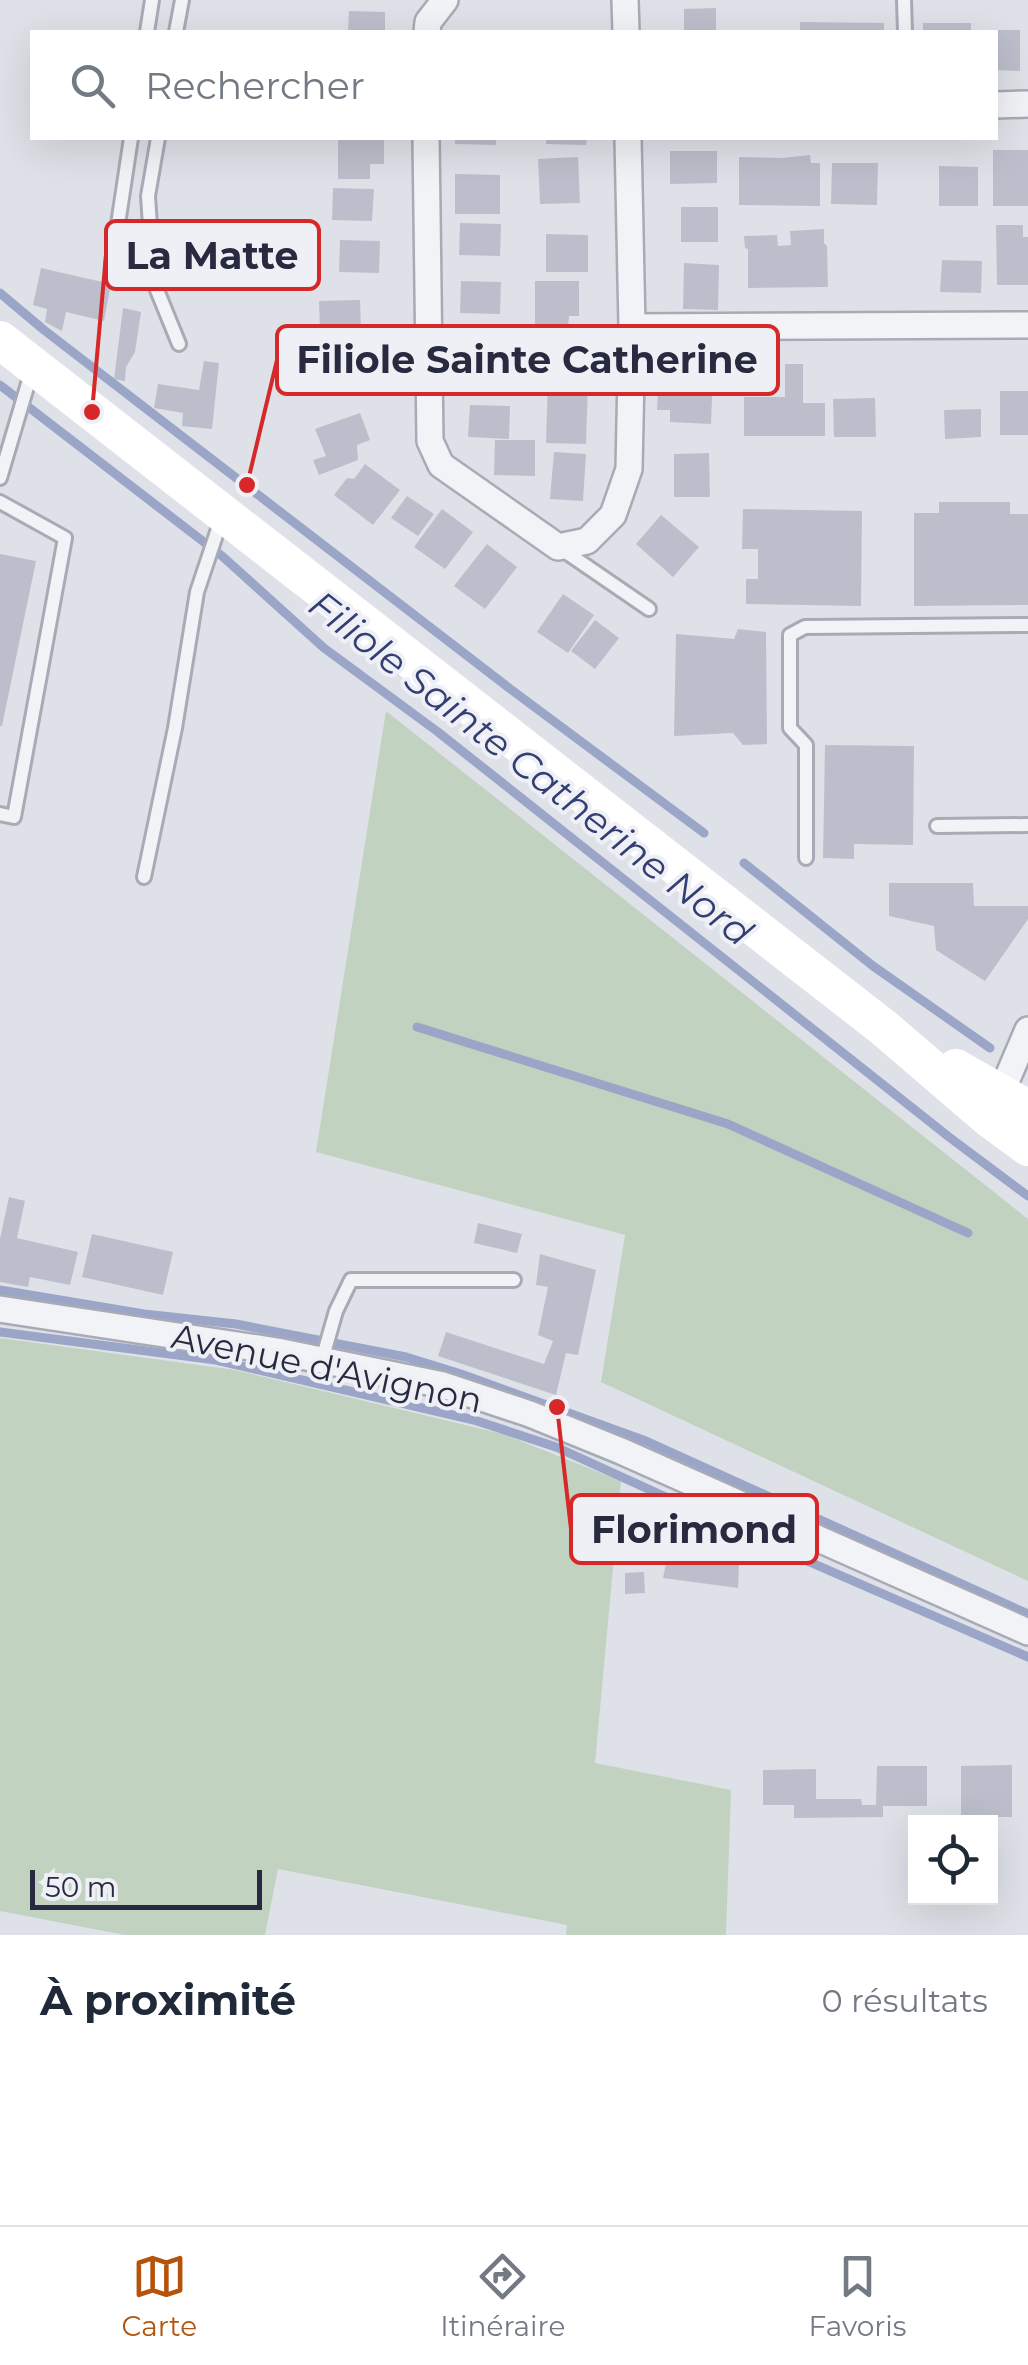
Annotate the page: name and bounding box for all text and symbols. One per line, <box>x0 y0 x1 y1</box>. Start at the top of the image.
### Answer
search box <box>30 30 998 140</box>
icon: search <box>65 58 120 113</box>
text: Rechercher <box>145 62 365 109</box>
callout: La Matte <box>106 221 319 289</box>
text: La Matte <box>126 232 299 279</box>
callout: Filiole Sainte Catherine <box>277 326 778 394</box>
text: Filiole Sainte Catherine <box>296 336 758 383</box>
water label: Filiole Sainte Catherine Nord <box>300 580 762 956</box>
street label: Avenue d'Avignon <box>168 1314 486 1422</box>
callout: Florimond <box>571 1495 817 1563</box>
text: Florimond <box>591 1506 797 1553</box>
map controls <box>908 1815 998 1905</box>
button: locate <box>908 1815 998 1905</box>
scale bar <box>30 1865 262 1910</box>
text: 50 m <box>45 1870 116 1904</box>
text: À proximité <box>40 1974 296 2026</box>
text: 0 résultats <box>821 1981 988 2020</box>
tab: Carte <box>122 2249 197 2343</box>
tab: Itinéraire <box>440 2249 565 2343</box>
tab: Favoris <box>809 2249 906 2343</box>

